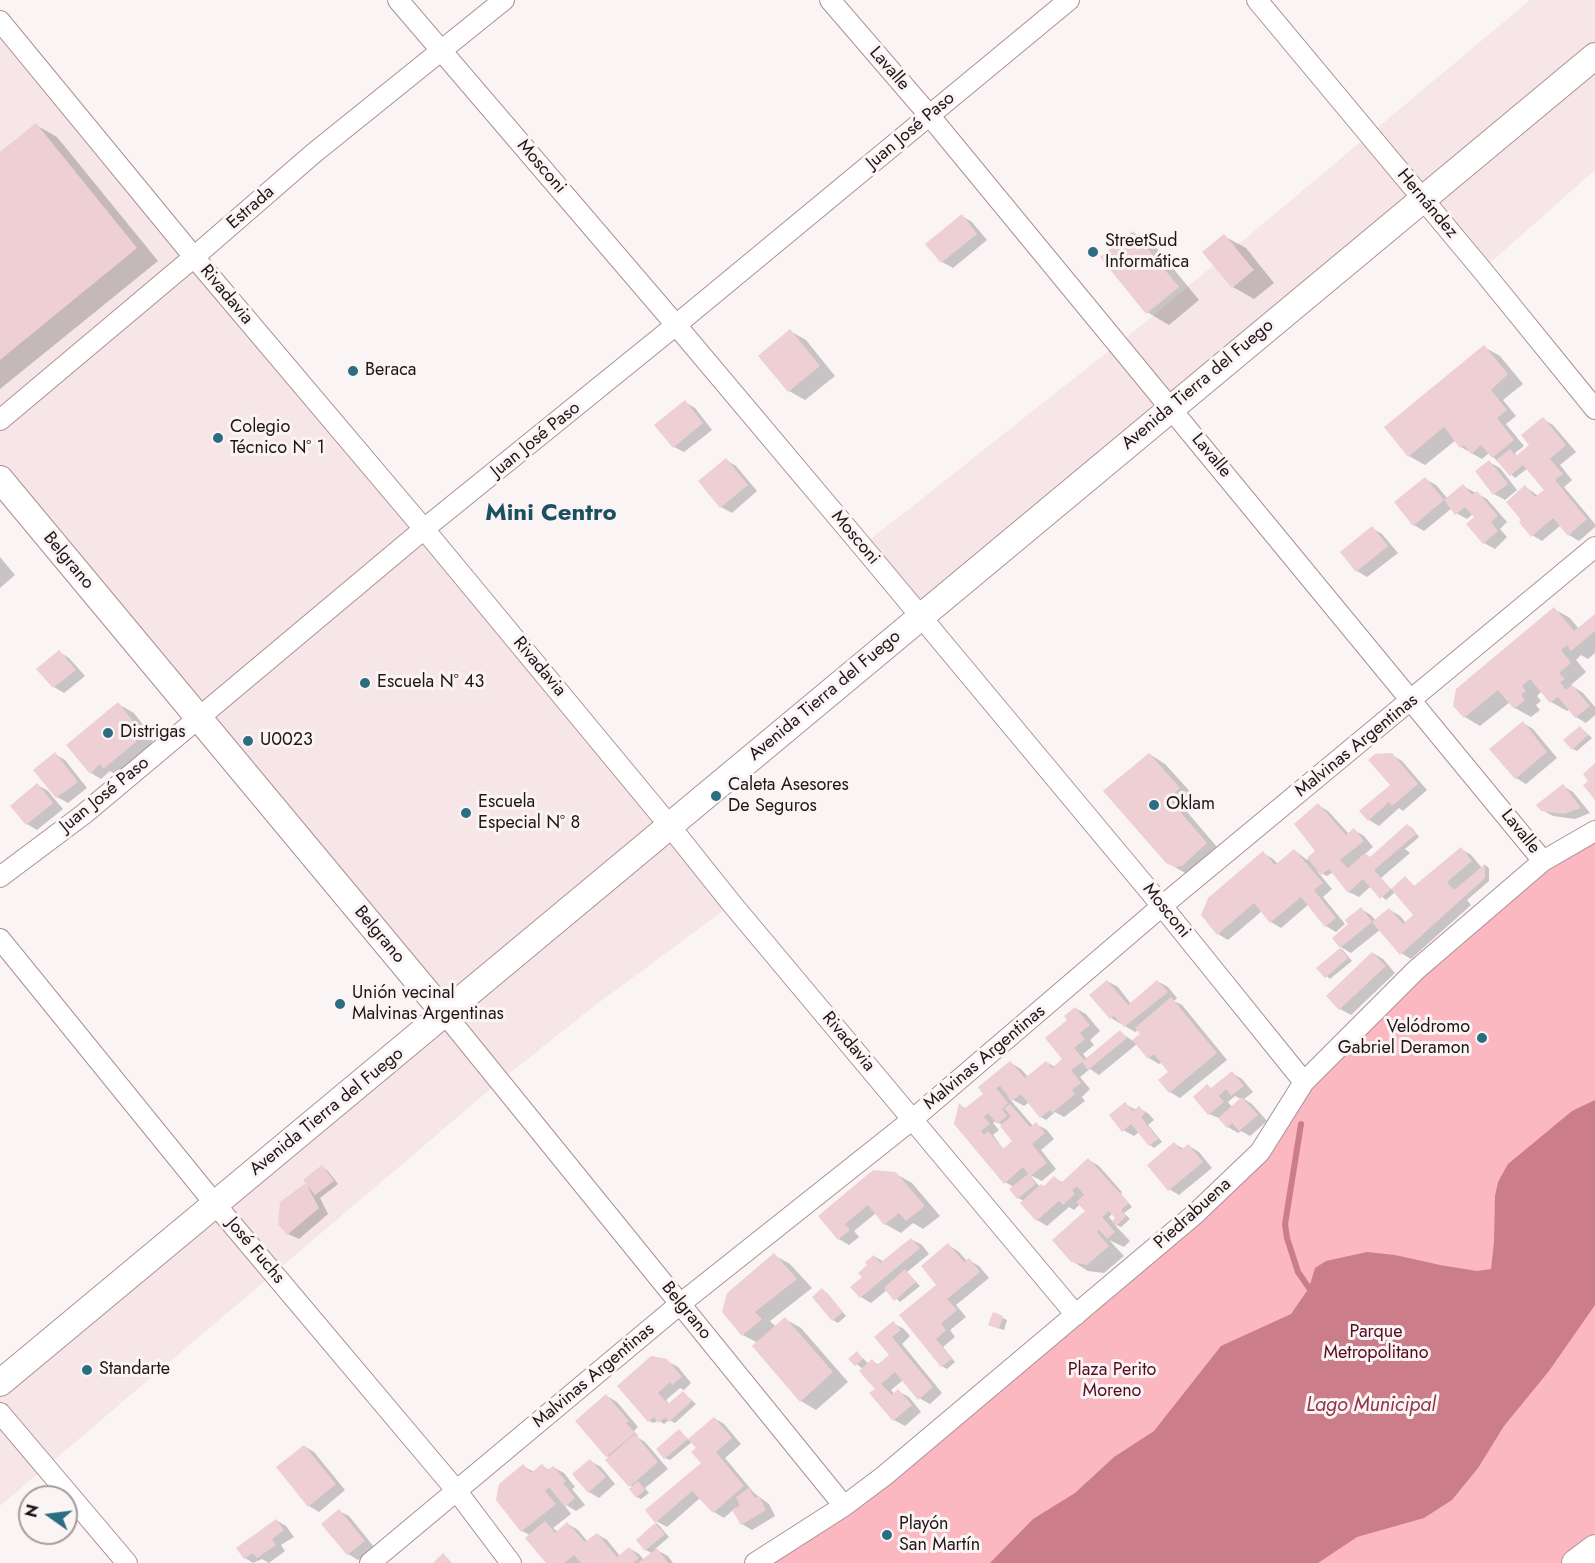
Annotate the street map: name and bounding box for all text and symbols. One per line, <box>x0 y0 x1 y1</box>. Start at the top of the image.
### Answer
street label: Lavalle <box>864 43 914 95</box>
street label: Juan José Paso <box>863 88 959 174</box>
street label: Mosconi <box>512 136 570 198</box>
street label: Hernández <box>1392 165 1462 243</box>
street label: Estrada <box>223 182 279 234</box>
place label: StreetSud Informática <box>1105 231 1189 274</box>
marker: StreetSud Informática <box>1086 245 1100 259</box>
street label: Rivadavia <box>195 261 257 329</box>
street label: Avenida Tierra del Fuego <box>1118 315 1278 455</box>
place label: Beraca <box>365 360 416 382</box>
marker: Beraca <box>346 364 360 378</box>
street label: Juan José Paso <box>487 397 585 483</box>
place label: Colegio Técnico Nº 1 <box>230 417 325 460</box>
street label: Lavalle <box>1186 430 1236 482</box>
marker: Colegio Técnico Nº 1 <box>211 431 225 445</box>
district label: Mini Centro <box>485 500 617 528</box>
street label: Mosconi <box>826 506 884 570</box>
street label: Belgrano <box>38 528 98 594</box>
street label: Avenida Tierra del Fuego <box>745 626 905 766</box>
street label: Rivadavia <box>508 633 570 701</box>
place label: Escuela Nº 43 <box>377 672 484 694</box>
marker: Escuela Nº 43 <box>358 676 372 690</box>
street label: Malvinas Argentinas <box>1291 690 1423 802</box>
place label: Distrigas <box>120 722 186 744</box>
marker: Distrigas <box>101 726 115 740</box>
place label: U0023 <box>260 730 313 752</box>
marker: U0023 <box>241 734 255 748</box>
street label: Juan José Paso <box>56 752 154 838</box>
place label: Caleta Asesores De Seguros <box>728 775 849 818</box>
marker: Caleta Asesores De Seguros <box>709 789 723 803</box>
place label: Escuela Especial Nº 8 <box>478 792 580 834</box>
place label: Oklam <box>1166 794 1215 816</box>
marker: Oklam <box>1147 798 1161 812</box>
street label: Lavalle <box>1496 805 1544 859</box>
marker: Escuela Especial Nº 8 <box>459 806 473 820</box>
street label: Mosconi <box>1137 879 1195 943</box>
street label: Belgrano <box>349 902 409 968</box>
place label: Unión vecinal Malvinas Argentinas <box>352 983 504 1026</box>
marker: Unión vecinal Malvinas Argentinas <box>333 997 347 1011</box>
street label: Malvinas Argentinas <box>920 1001 1050 1115</box>
street label: Rivadavia <box>817 1008 879 1076</box>
place label: Velódromo Gabriel Deramon <box>1338 1017 1470 1060</box>
marker: Velódromo Gabriel Deramon <box>1475 1031 1489 1045</box>
street label: Avenida Tierra del Fuego <box>246 1043 408 1181</box>
street label: Piedrabuena <box>1150 1174 1236 1254</box>
street label: José Fuchs <box>221 1214 289 1288</box>
street label: Belgrano <box>656 1278 716 1344</box>
street label: Malvinas Argentinas <box>529 1319 659 1433</box>
park label: Parque Metropolitano <box>1323 1322 1429 1364</box>
place label: Standarte <box>99 1359 170 1381</box>
park label: Plaza Perito Moreno <box>1068 1360 1156 1402</box>
marker: Standarte <box>80 1363 94 1377</box>
water label: Lago Municipal <box>1306 1394 1436 1418</box>
north arrow <box>18 1485 78 1545</box>
text: N <box>19 1502 45 1520</box>
place label: Playón San Martín <box>899 1514 980 1556</box>
marker: Playón San Martín <box>880 1528 894 1542</box>

